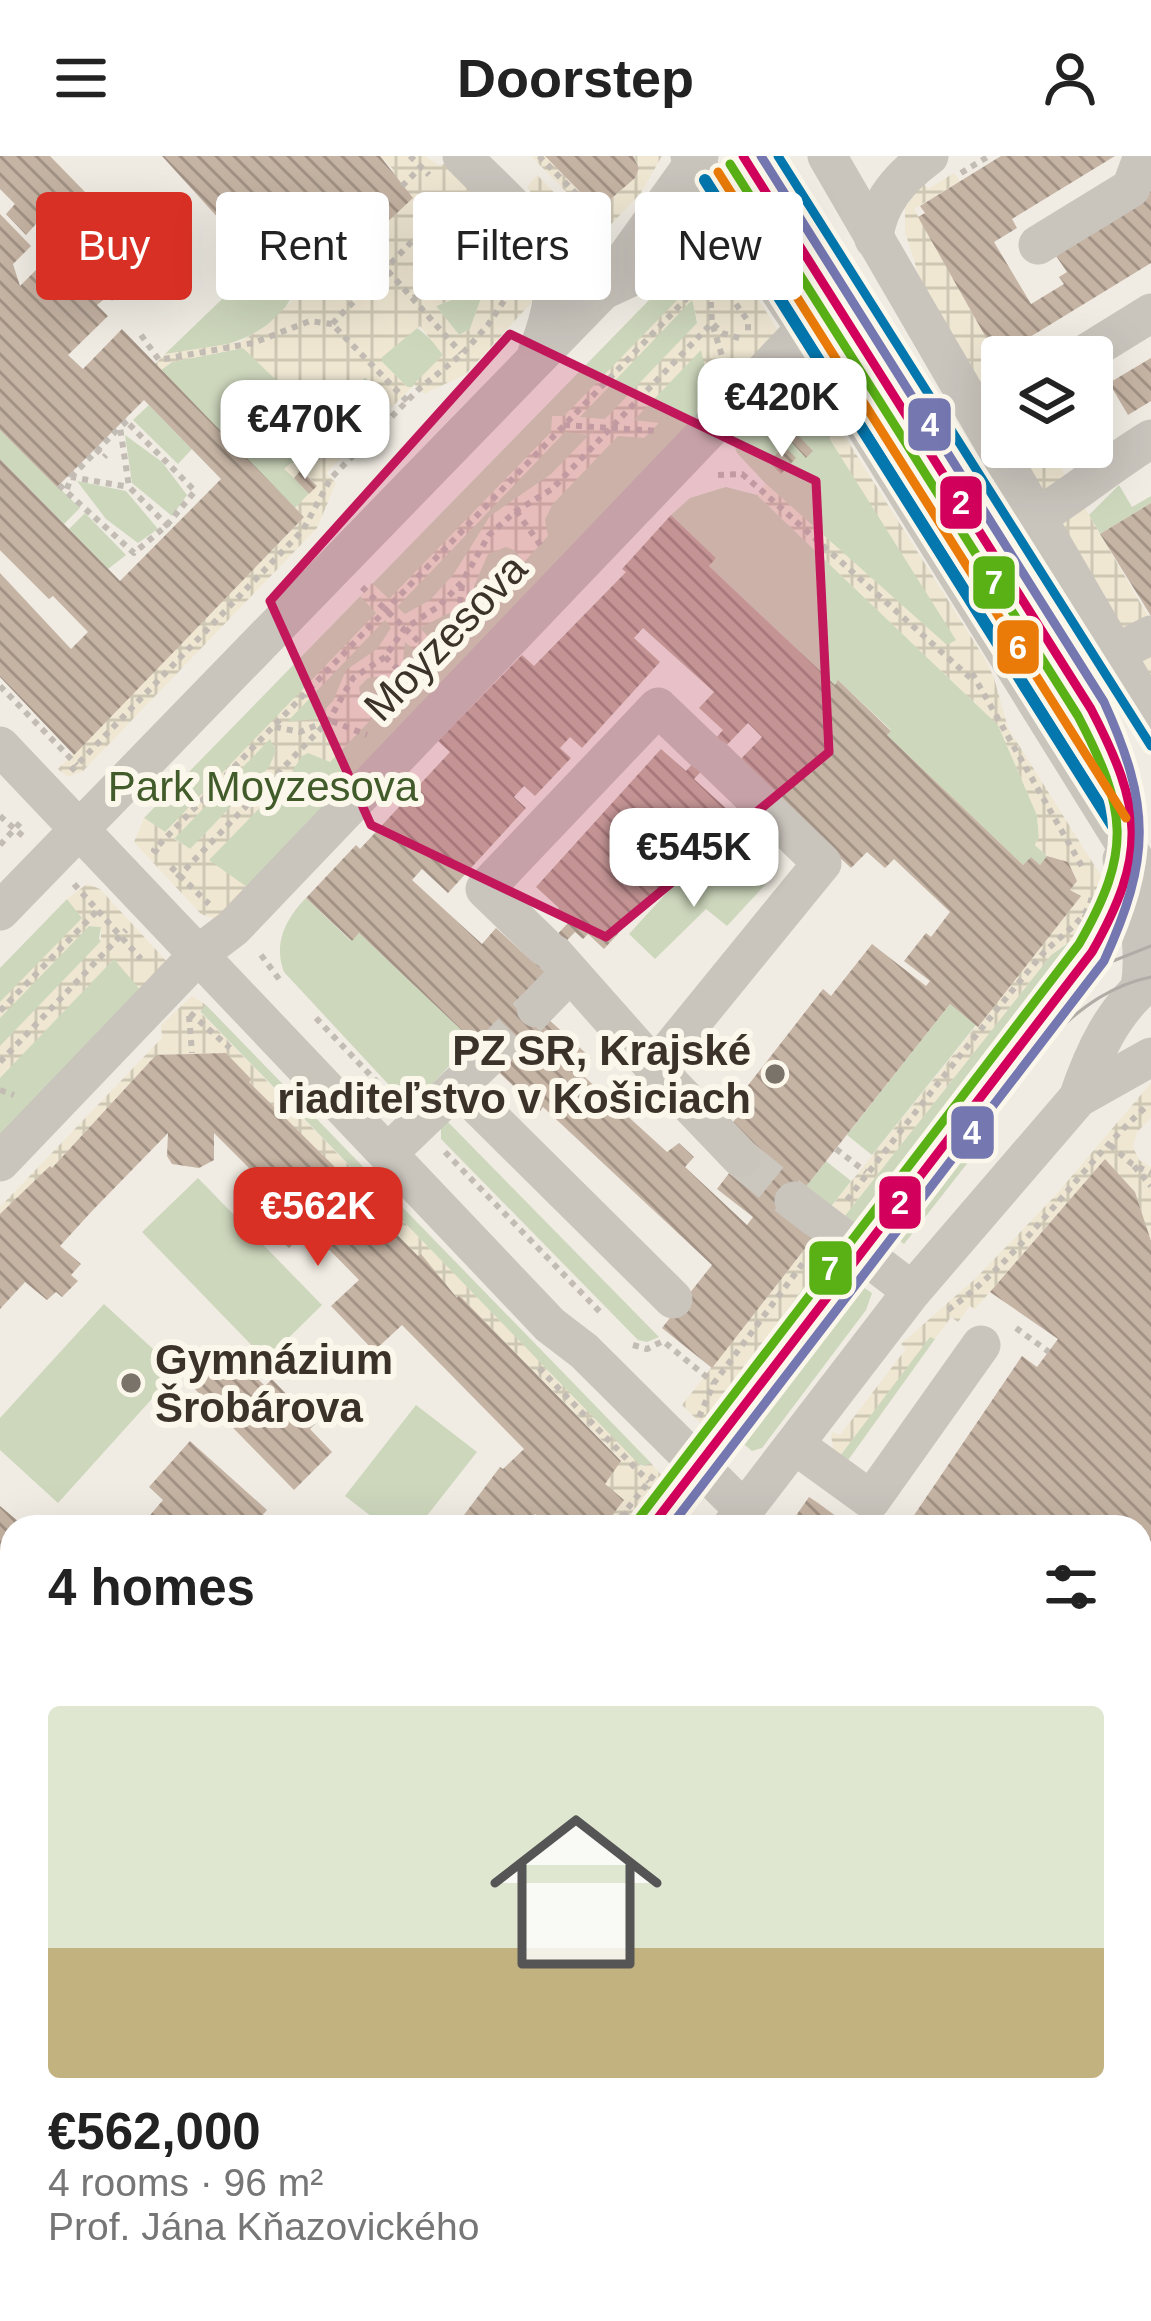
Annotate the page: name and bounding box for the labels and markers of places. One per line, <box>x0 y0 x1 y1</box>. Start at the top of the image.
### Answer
pin: €420K <box>698 358 866 460</box>
pin: €470K <box>221 380 389 482</box>
pin: €545K <box>610 808 778 910</box>
place label: PZ SR, Krajské riaditeľstvo v Košiciach <box>277 1027 751 1122</box>
marker: PZ SR, Krajské riaditeľstvo v Košiciach <box>762 1061 788 1087</box>
pin: €562K <box>234 1167 402 1269</box>
place label: Gymnázium Šrobárova <box>155 1336 393 1431</box>
marker: Gymnázium Šrobárova <box>118 1370 144 1396</box>

